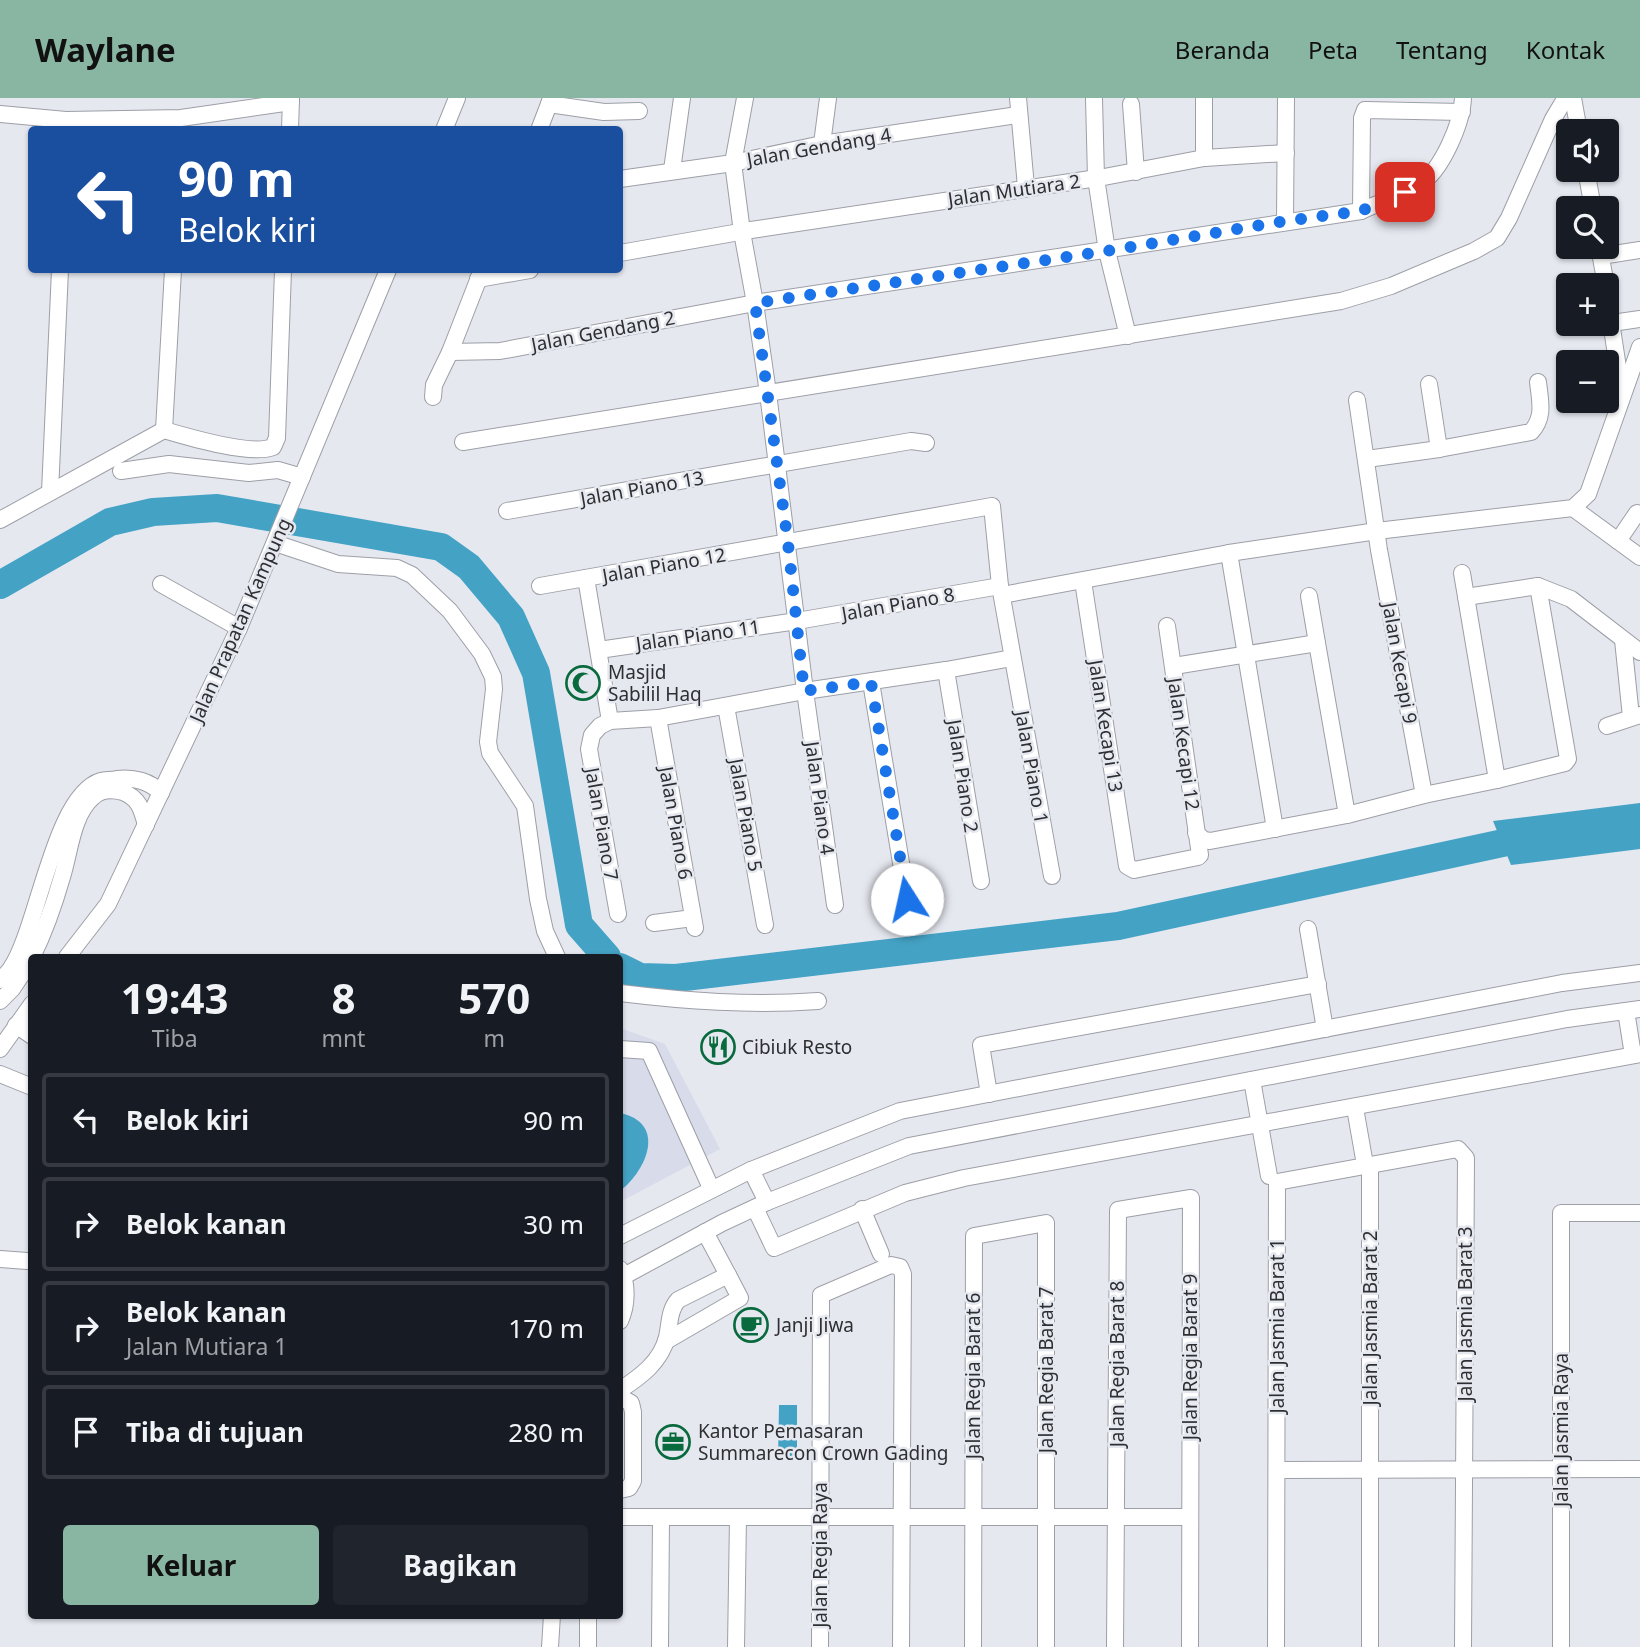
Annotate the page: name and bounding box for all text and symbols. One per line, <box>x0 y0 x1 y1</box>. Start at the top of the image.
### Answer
text: Waylane <box>35 27 176 72</box>
text: Beranda <box>1175 33 1270 66</box>
text: Peta <box>1308 33 1358 66</box>
text: Tentang <box>1396 33 1488 66</box>
text: Kontak <box>1526 33 1605 66</box>
map controls <box>1556 119 1619 413</box>
button: sound <box>1556 119 1619 182</box>
street label: Jalan Gendang 4 <box>743 122 893 173</box>
text: 90 m <box>178 145 295 211</box>
icon: left <box>63 154 154 245</box>
pin <box>1375 162 1435 222</box>
street label: Jalan Mutiara 2 <box>944 168 1082 212</box>
icon: arrive <box>1386 173 1424 211</box>
button: search <box>1556 196 1619 259</box>
text: Belok kiri <box>178 208 317 251</box>
button: + <box>1556 273 1619 336</box>
street label: Jalan Gendang 2 <box>527 304 677 358</box>
button: − <box>1556 350 1619 413</box>
street label: Jalan Piano 13 <box>576 464 706 512</box>
street label: Jalan Prapatan Kampung <box>182 514 297 728</box>
street label: Jalan Piano 12 <box>598 541 728 589</box>
street label: Jalan Piano 8 <box>838 581 956 627</box>
street label: Jalan Kecapi 9 <box>1376 598 1423 726</box>
street label: Jalan Piano 11 <box>632 613 762 657</box>
street label: Jalan Kecapi 13 <box>1082 656 1129 794</box>
place label: Masjid Sabilil Haq <box>608 659 702 707</box>
mosque icon: Masjid Sabilil Haq <box>564 664 602 702</box>
street label: Jalan Kecapi 12 <box>1162 674 1206 812</box>
street label: Jalan Piano 1 <box>1009 707 1055 825</box>
street label: Jalan Piano 2 <box>941 716 985 834</box>
street label: Jalan Piano 4 <box>799 738 841 856</box>
street label: Jalan Piano 5 <box>723 755 769 873</box>
street label: Jalan Piano 6 <box>653 763 699 881</box>
street label: Jalan Piano 7 <box>579 764 625 882</box>
position arrow <box>870 862 944 936</box>
text: 19:43 <box>121 969 229 1026</box>
text: 8 <box>331 969 355 1026</box>
text: 570 <box>458 969 530 1026</box>
text: Tiba <box>152 1022 198 1054</box>
text: mnt <box>321 1022 365 1054</box>
text: m <box>483 1022 505 1054</box>
restaurant icon: Cibiuk Resto <box>699 1028 737 1066</box>
place label: Cibiuk Resto <box>742 1034 852 1060</box>
icon: left <box>67 1101 105 1139</box>
text: Belok kiri <box>126 1102 249 1138</box>
text: 90 m <box>523 1102 584 1138</box>
icon: right <box>67 1205 105 1243</box>
text: Belok kanan <box>126 1206 287 1242</box>
text: 30 m <box>523 1206 584 1242</box>
street label: Jalan Jasmia Barat 3 <box>1452 1226 1478 1404</box>
street label: Jalan Jasmia Barat 2 <box>1357 1230 1383 1408</box>
street label: Jalan Jasmia Barat 1 <box>1264 1238 1290 1416</box>
street label: Jalan Regia Barat 9 <box>1177 1274 1203 1442</box>
street label: Jalan Regia Barat 8 <box>1104 1281 1130 1449</box>
street label: Jalan Regia Barat 7 <box>1033 1287 1059 1455</box>
street label: Jalan Regia Barat 6 <box>960 1293 986 1461</box>
text: Belok kanan <box>126 1294 287 1330</box>
cafe icon: Janji Jiwa <box>732 1306 770 1344</box>
icon: right <box>67 1309 105 1347</box>
text: 170 m <box>508 1310 584 1346</box>
place label: Janji Jiwa <box>774 1312 854 1338</box>
text: Jalan Mutiara 1 <box>126 1330 288 1362</box>
street label: Jalan Jasmia Raya <box>1548 1353 1574 1509</box>
icon: arrive <box>67 1413 105 1451</box>
text: Tiba di tujuan <box>126 1414 304 1450</box>
text: 280 m <box>508 1414 584 1450</box>
place label: Kantor Pemasaran Summarecon Crown Gading <box>698 1418 949 1466</box>
office icon: Kantor Pemasaran Summarecon Crown Gading <box>654 1423 692 1461</box>
street label: Jalan Regia Raya <box>807 1482 833 1630</box>
button: Keluar <box>63 1525 319 1605</box>
button: Bagikan <box>333 1525 588 1605</box>

